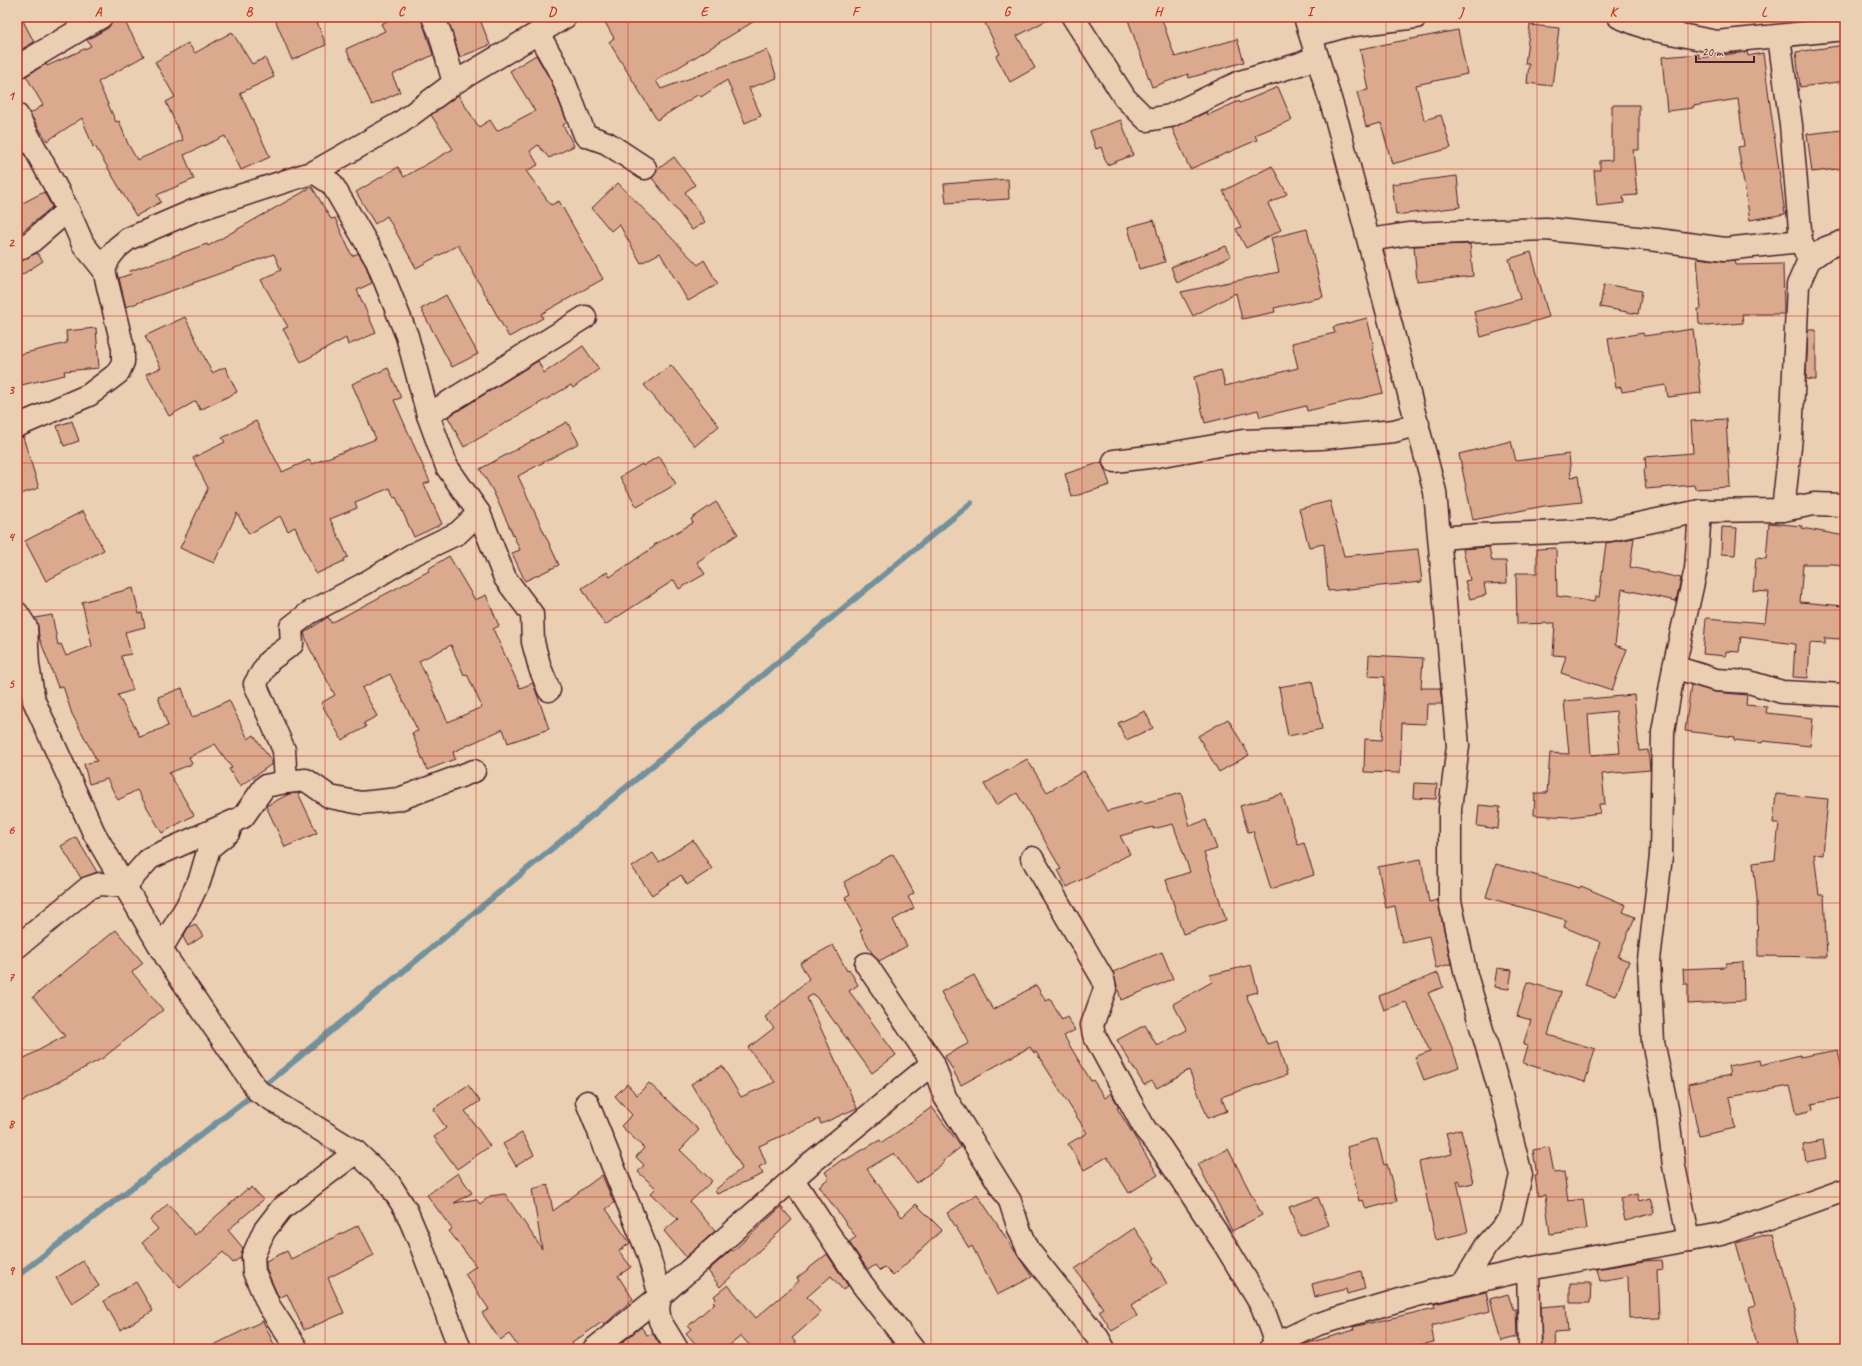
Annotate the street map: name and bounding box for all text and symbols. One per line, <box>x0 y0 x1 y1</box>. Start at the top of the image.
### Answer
text: A <box>95 4 103 20</box>
text: B <box>246 4 254 20</box>
text: C <box>398 4 406 20</box>
text: D <box>548 4 557 20</box>
text: E <box>701 4 710 20</box>
text: F <box>852 4 861 20</box>
text: G <box>1004 4 1012 20</box>
text: H <box>1154 4 1164 20</box>
text: I <box>1307 4 1316 20</box>
text: J <box>1458 4 1465 20</box>
text: K <box>1610 4 1620 20</box>
text: L <box>1761 4 1768 20</box>
scale bar <box>1696 38 1754 64</box>
text: 20 m <box>1702 44 1724 60</box>
text: 1 <box>8 88 16 104</box>
text: 2 <box>8 235 15 251</box>
text: 3 <box>8 382 15 398</box>
text: 4 <box>8 529 16 545</box>
text: 5 <box>8 676 15 692</box>
text: 6 <box>8 822 15 838</box>
text: 7 <box>8 969 15 985</box>
text: 8 <box>8 1116 16 1132</box>
text: 9 <box>8 1263 15 1279</box>

